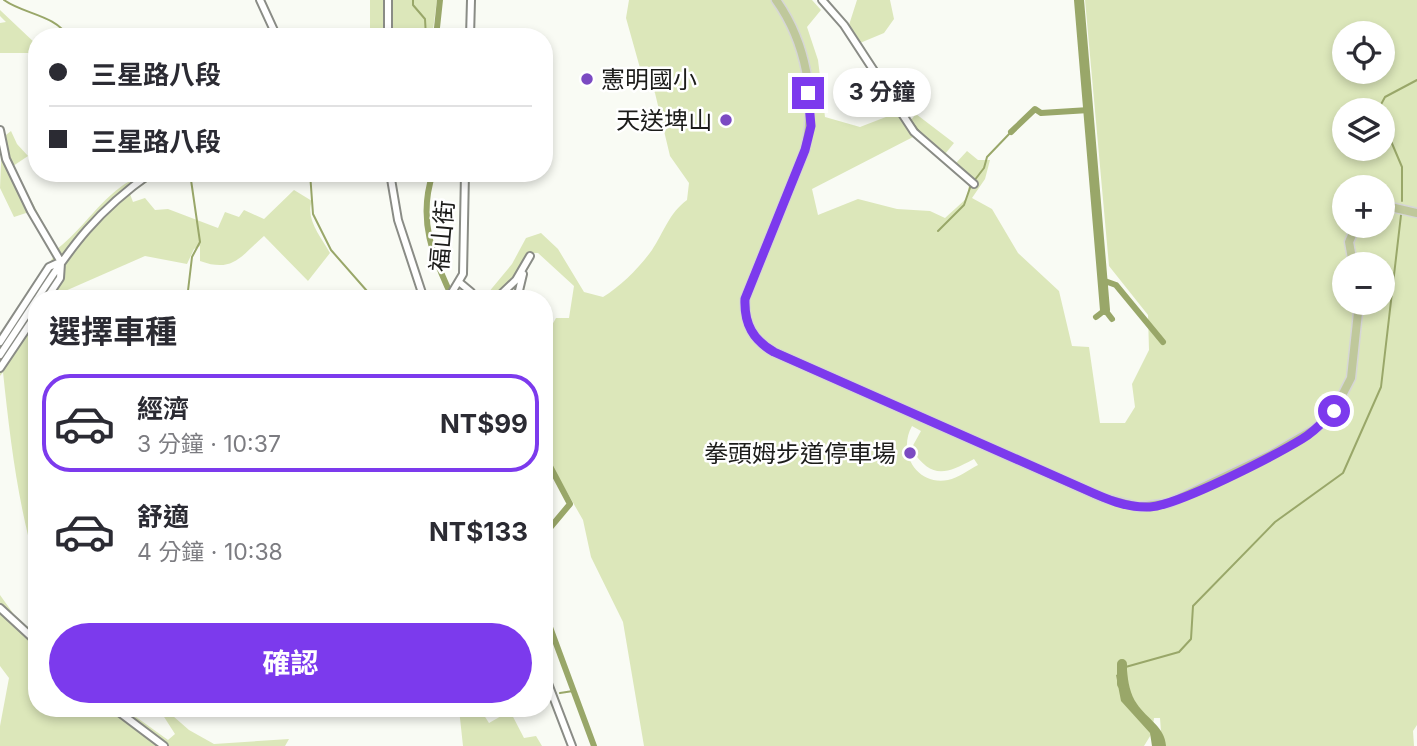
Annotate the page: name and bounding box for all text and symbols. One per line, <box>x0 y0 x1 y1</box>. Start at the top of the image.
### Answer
map controls <box>1332 21 1395 315</box>
button: locate <box>1332 21 1395 84</box>
text: 三星路八段 <box>91 59 221 90</box>
place label: 憲明國小 <box>601 65 697 94</box>
callout: 3 分鐘 <box>832 68 931 118</box>
marker: 憲明國小 <box>579 71 595 87</box>
route end <box>792 77 824 109</box>
text: 3 分鐘 <box>849 78 915 106</box>
button: layers <box>1332 98 1395 161</box>
place label: 天送埤山 <box>616 106 712 135</box>
marker: 天送埤山 <box>718 112 734 128</box>
text: 三星路八段 <box>91 126 221 157</box>
button: + <box>1332 175 1395 238</box>
street label: 福山街 <box>424 199 460 273</box>
button: − <box>1332 252 1395 315</box>
text: 選擇車種 <box>49 312 177 351</box>
icon: car <box>53 392 116 455</box>
text: 經濟 <box>137 393 189 424</box>
route start <box>1318 395 1350 427</box>
text: NT$99 <box>440 408 528 439</box>
text: 3 分鐘 · 10:37 <box>137 430 281 458</box>
place label: 拳頭姆步道停車場 <box>704 439 896 468</box>
marker: 拳頭姆步道停車場 <box>902 445 918 461</box>
icon: car <box>53 500 116 563</box>
text: 舒適 <box>137 501 189 532</box>
text: NT$133 <box>429 516 528 547</box>
text: 4 分鐘 · 10:38 <box>137 538 283 566</box>
button: 確認 <box>49 623 532 703</box>

